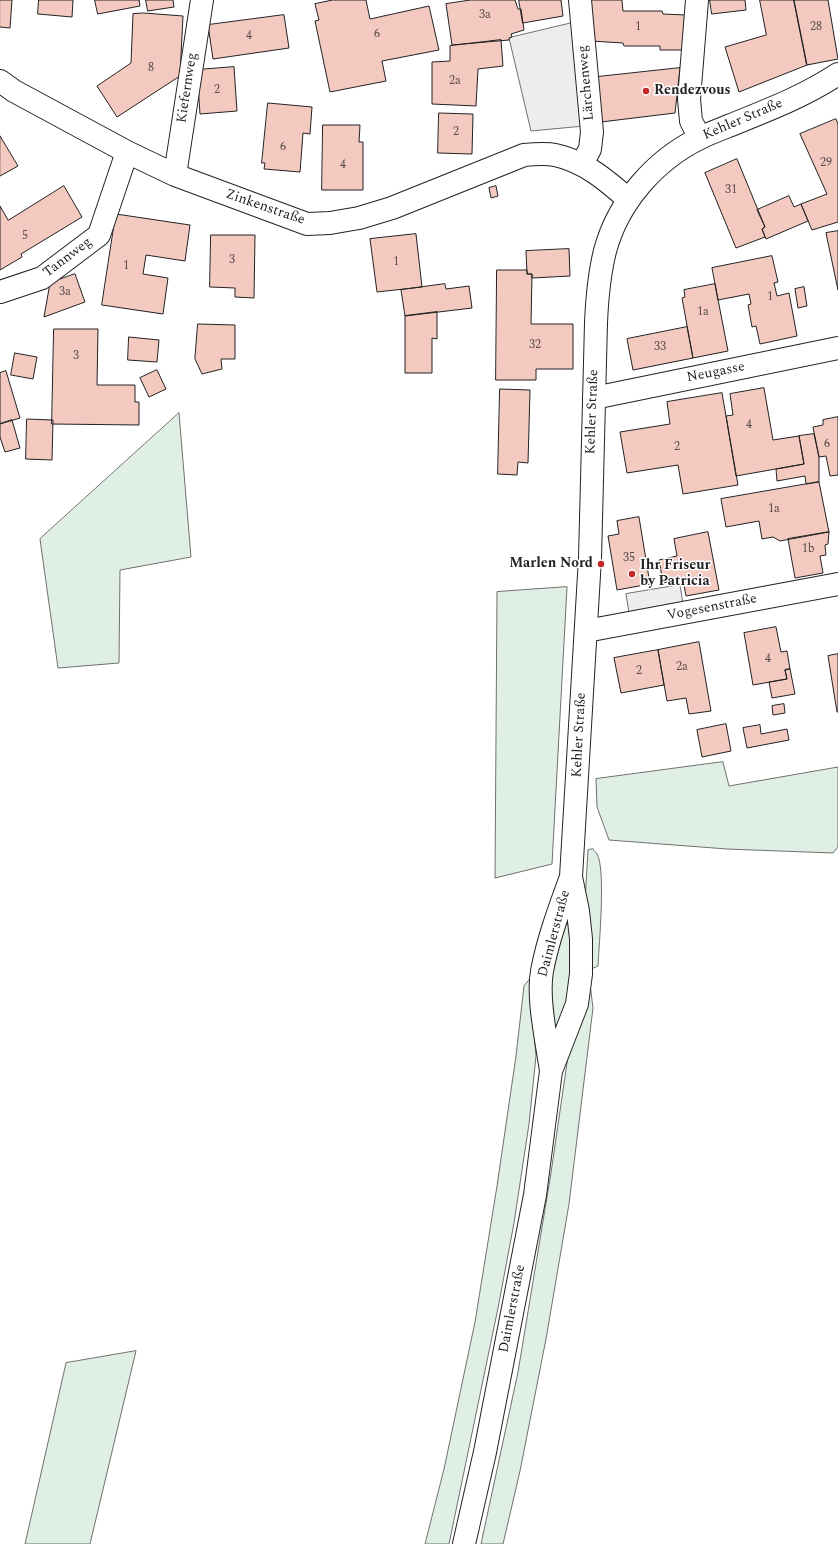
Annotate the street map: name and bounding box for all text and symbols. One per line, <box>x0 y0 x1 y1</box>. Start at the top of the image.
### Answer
house number: 3a <box>479 9 491 23</box>
house number: 1 <box>635 21 641 35</box>
house number: 28 <box>810 21 822 35</box>
house number: 6 <box>374 28 380 42</box>
house number: 4 <box>246 30 252 44</box>
street label: Lärchenweg <box>575 44 599 122</box>
street label: Kiefernweg <box>174 52 202 124</box>
house number: 8 <box>148 62 154 76</box>
house number: 2a <box>449 75 461 89</box>
place label: Rendezvous <box>654 83 731 99</box>
house number: 2 <box>214 84 220 98</box>
marker: Rendezvous <box>641 86 651 96</box>
street label: Kehler Straße <box>701 96 785 144</box>
house number: 2 <box>453 126 459 140</box>
house number: 6 <box>280 141 286 155</box>
house number: 29 <box>820 157 832 171</box>
house number: 4 <box>340 159 346 173</box>
house number: 31 <box>725 184 737 198</box>
street label: Zinkenstraße <box>223 187 307 229</box>
house number: 5 <box>22 230 28 244</box>
street label: Tannweg <box>40 234 96 282</box>
house number: 3 <box>229 254 235 268</box>
house number: 1 <box>393 256 399 270</box>
house number: 1 <box>123 260 129 274</box>
house number: 3a <box>59 286 71 300</box>
house number: 1 <box>767 291 773 305</box>
house number: 1a <box>697 306 709 320</box>
house number: 32 <box>529 339 541 353</box>
house number: 33 <box>654 341 666 355</box>
house number: 3 <box>73 350 79 364</box>
street label: Neugasse <box>685 359 747 387</box>
street label: Kehler Straße <box>583 369 603 455</box>
house number: 4 <box>746 419 752 433</box>
house number: 6 <box>824 438 830 452</box>
house number: 2 <box>674 441 680 455</box>
house number: 1a <box>768 503 780 517</box>
house number: 1b <box>802 543 814 557</box>
house number: 35 <box>623 552 635 566</box>
place label: Marlen Nord <box>509 556 593 572</box>
place label: Ihr Friseur by Patricia <box>640 558 710 590</box>
marker: Marlen Nord <box>596 559 606 569</box>
marker: Ihr Friseur by Patricia <box>627 569 637 579</box>
street label: Vogesenstraße <box>666 591 758 625</box>
house number: 4 <box>765 653 771 667</box>
house number: 2a <box>676 661 688 675</box>
house number: 2 <box>636 665 642 679</box>
street label: Kehler Straße <box>569 692 591 778</box>
street label: Daimlerstraße <box>535 889 575 979</box>
street label: Daimlerstraße <box>496 1264 530 1354</box>

